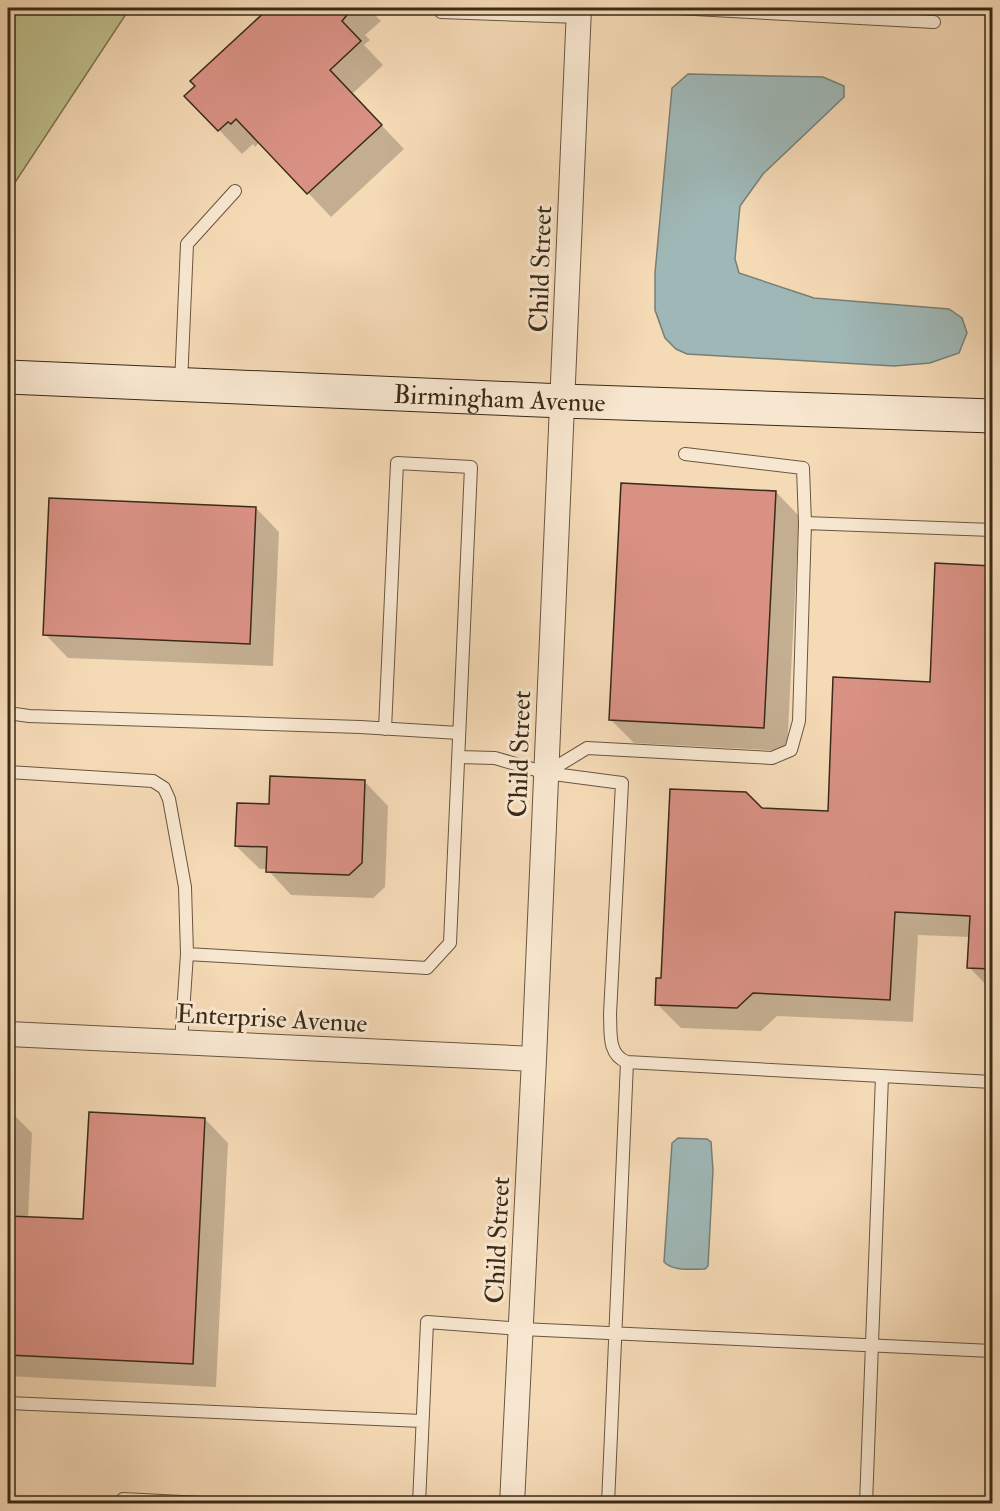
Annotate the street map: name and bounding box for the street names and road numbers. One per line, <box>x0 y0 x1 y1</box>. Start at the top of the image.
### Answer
street label: Child Street <box>523 205 559 333</box>
street label: Birmingham Avenue <box>393 379 606 419</box>
street label: Child Street <box>502 690 538 818</box>
street label: Enterprise Avenue <box>176 998 368 1041</box>
street label: Child Street <box>479 1176 517 1304</box>

